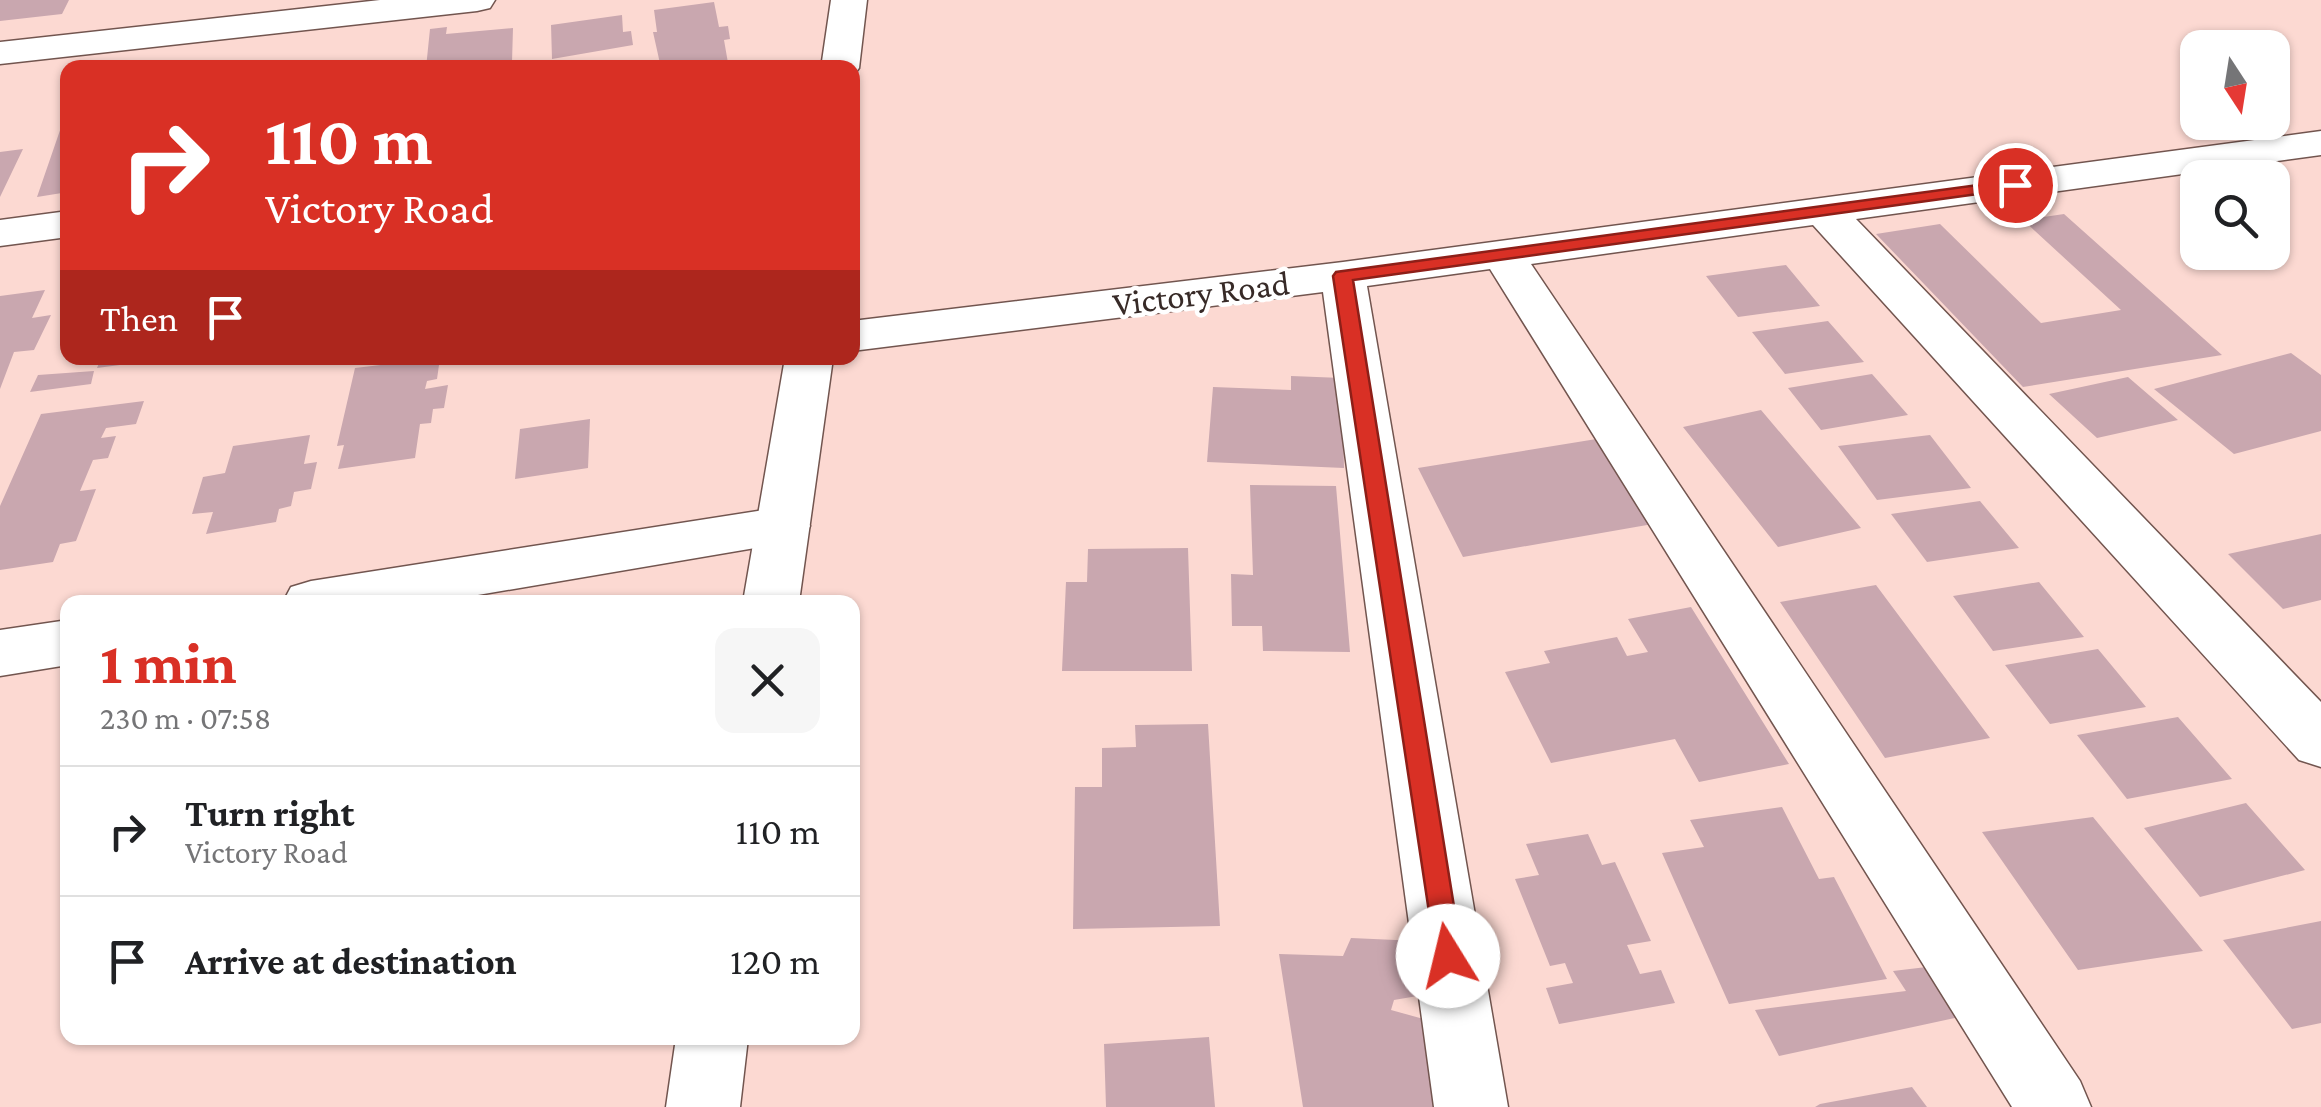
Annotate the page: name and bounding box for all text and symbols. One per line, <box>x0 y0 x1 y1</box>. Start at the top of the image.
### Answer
north arrow <box>2180 30 2290 140</box>
map controls <box>2180 30 2290 270</box>
icon: right <box>100 100 230 230</box>
text: 110 m <box>265 101 433 179</box>
pin <box>1973 143 2058 228</box>
icon: arrive <box>1988 158 2043 213</box>
button: search <box>2180 160 2290 270</box>
text: Victory Road <box>265 183 494 233</box>
street label: Victory Road <box>1110 263 1292 324</box>
icon: arrive <box>198 290 253 345</box>
text: Then <box>100 297 178 339</box>
button: close <box>715 628 820 733</box>
text: 1 min <box>100 629 237 696</box>
text: 230 m · 07:58 <box>100 700 271 736</box>
text: Turn right <box>185 792 354 834</box>
icon: right <box>100 804 155 859</box>
text: 110 m <box>736 810 820 852</box>
text: Victory Road <box>185 834 348 870</box>
position arrow <box>1396 904 1500 1008</box>
icon: arrive <box>100 934 155 989</box>
text: Arrive at destination <box>185 940 517 982</box>
text: 120 m <box>730 940 820 982</box>

